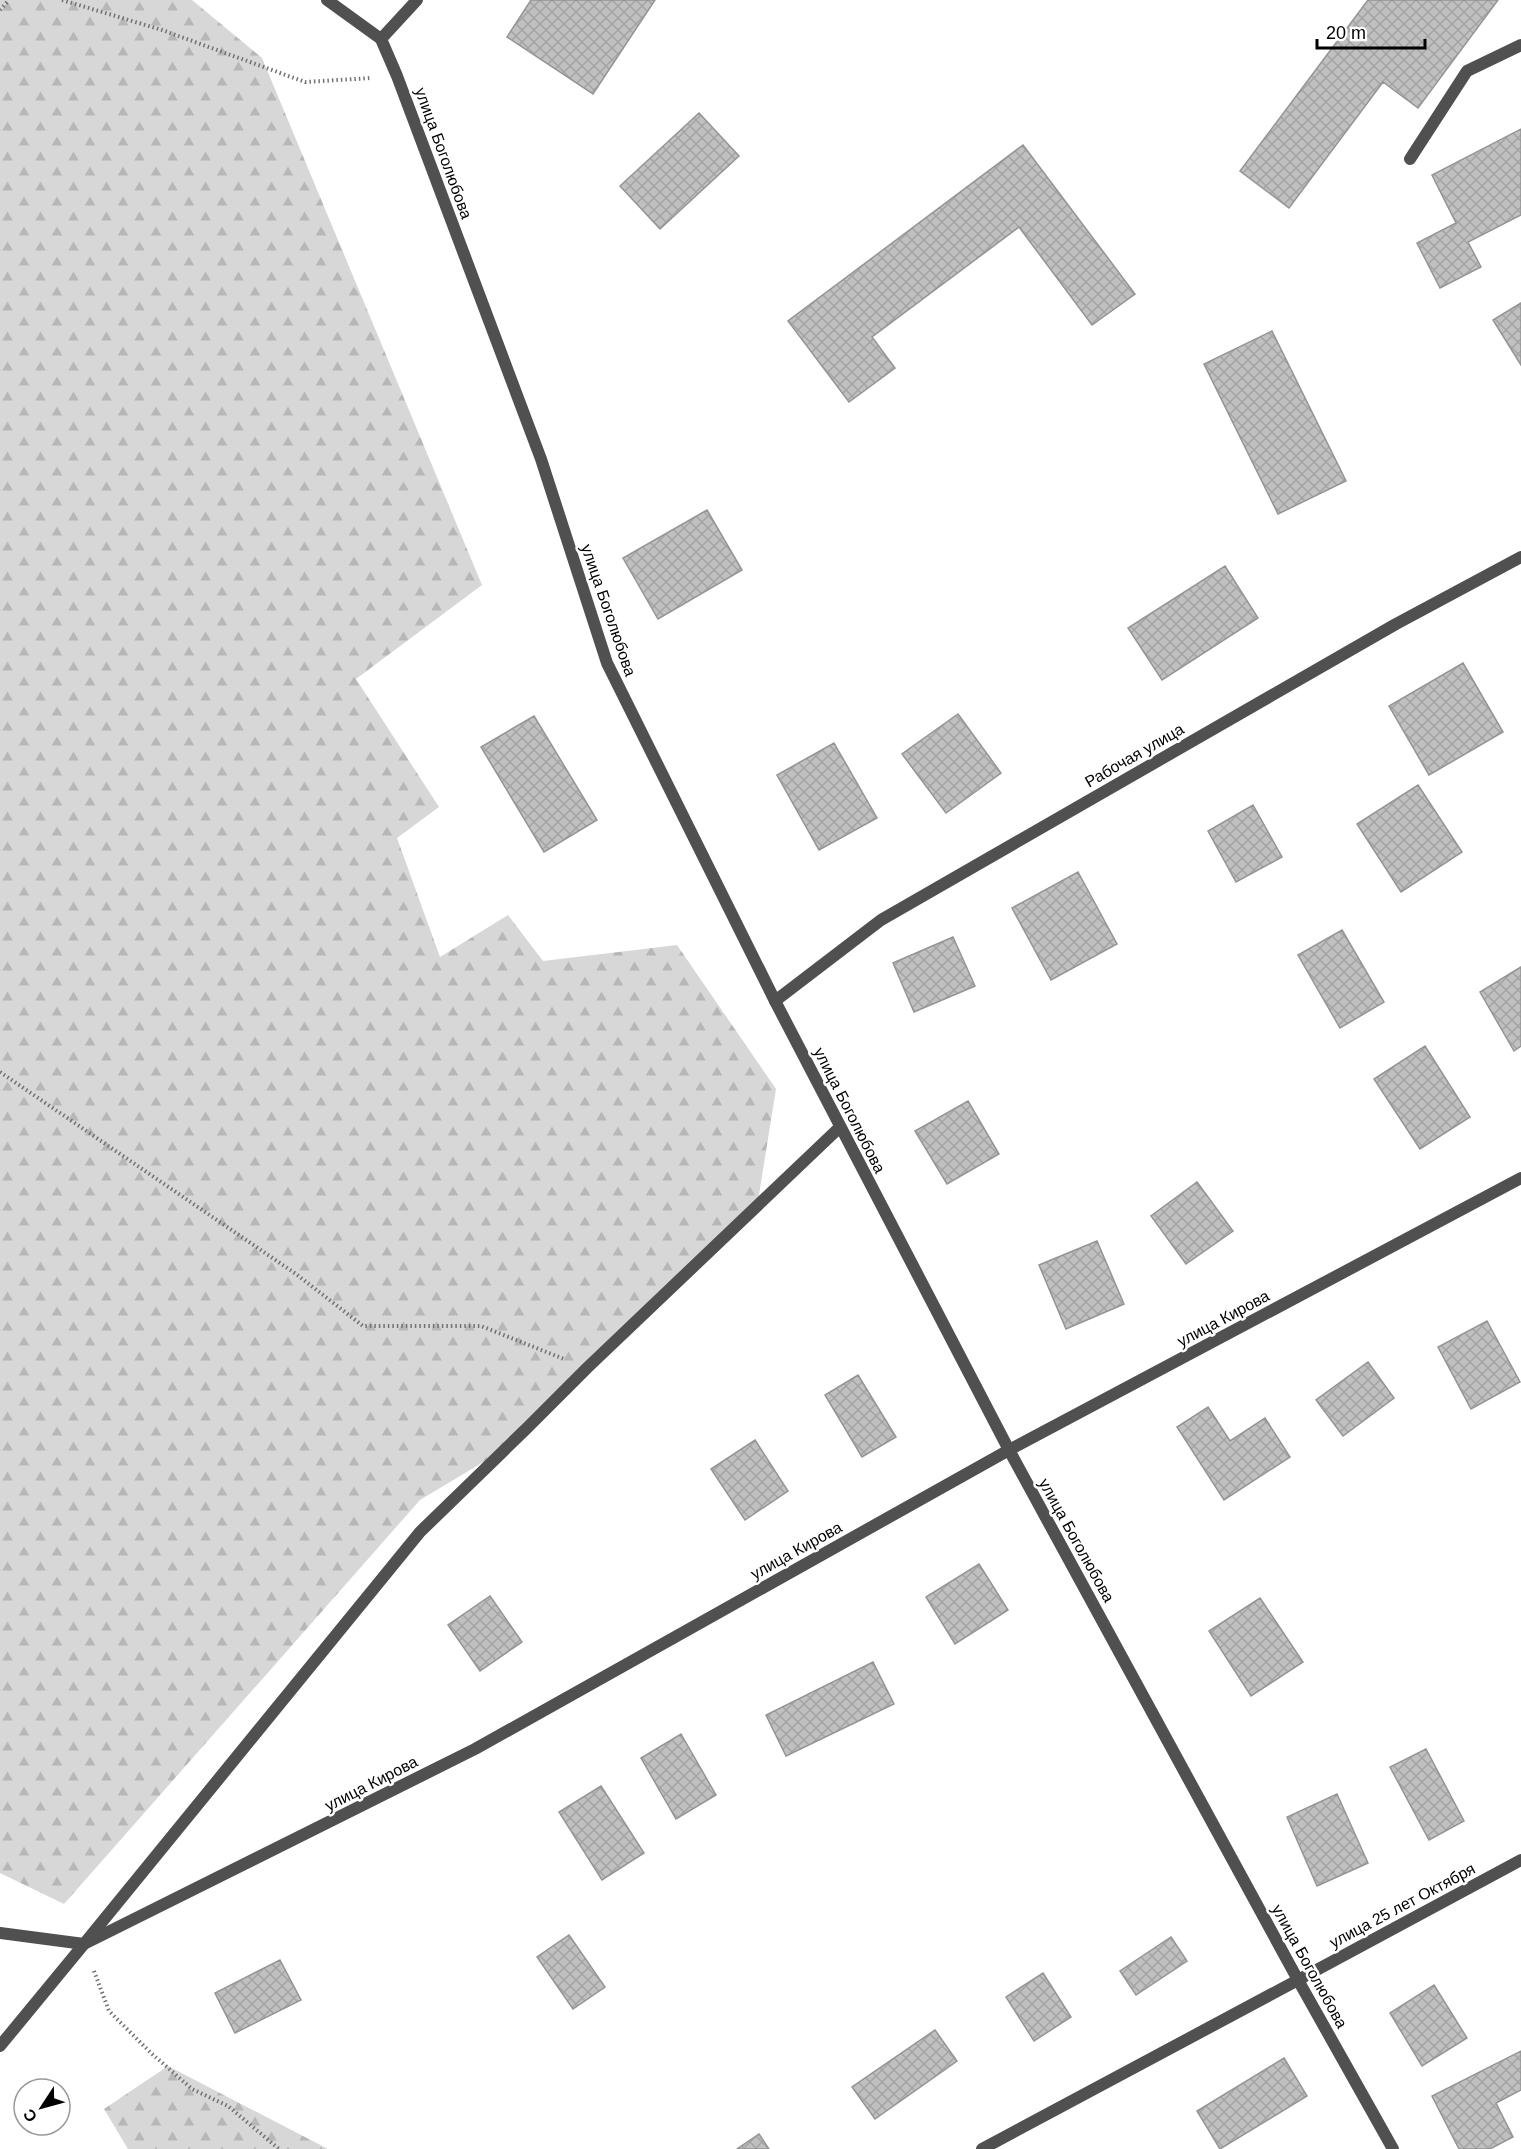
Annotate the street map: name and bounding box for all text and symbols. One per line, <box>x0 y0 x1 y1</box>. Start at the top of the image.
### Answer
scale bar <box>1317 12 1425 50</box>
text: 20 m <box>1326 23 1366 43</box>
street label: улица Боголюбова <box>412 85 475 221</box>
street label: улица Боголюбова <box>578 542 639 678</box>
street label: Рабочая улица <box>1082 720 1187 791</box>
street label: улица Боголюбова <box>811 1045 889 1176</box>
street label: улица Кирова <box>1174 1287 1272 1350</box>
street label: улица Боголюбова <box>1036 1476 1118 1605</box>
street label: улица Кирова <box>748 1518 845 1583</box>
street label: улица Кирова <box>322 1753 420 1814</box>
street label: улица 25 лет Октября <box>1327 1860 1478 1951</box>
street label: улица Боголюбова <box>1269 1902 1351 2031</box>
north arrow <box>12 2077 72 2137</box>
text: С <box>20 2105 41 2125</box>

